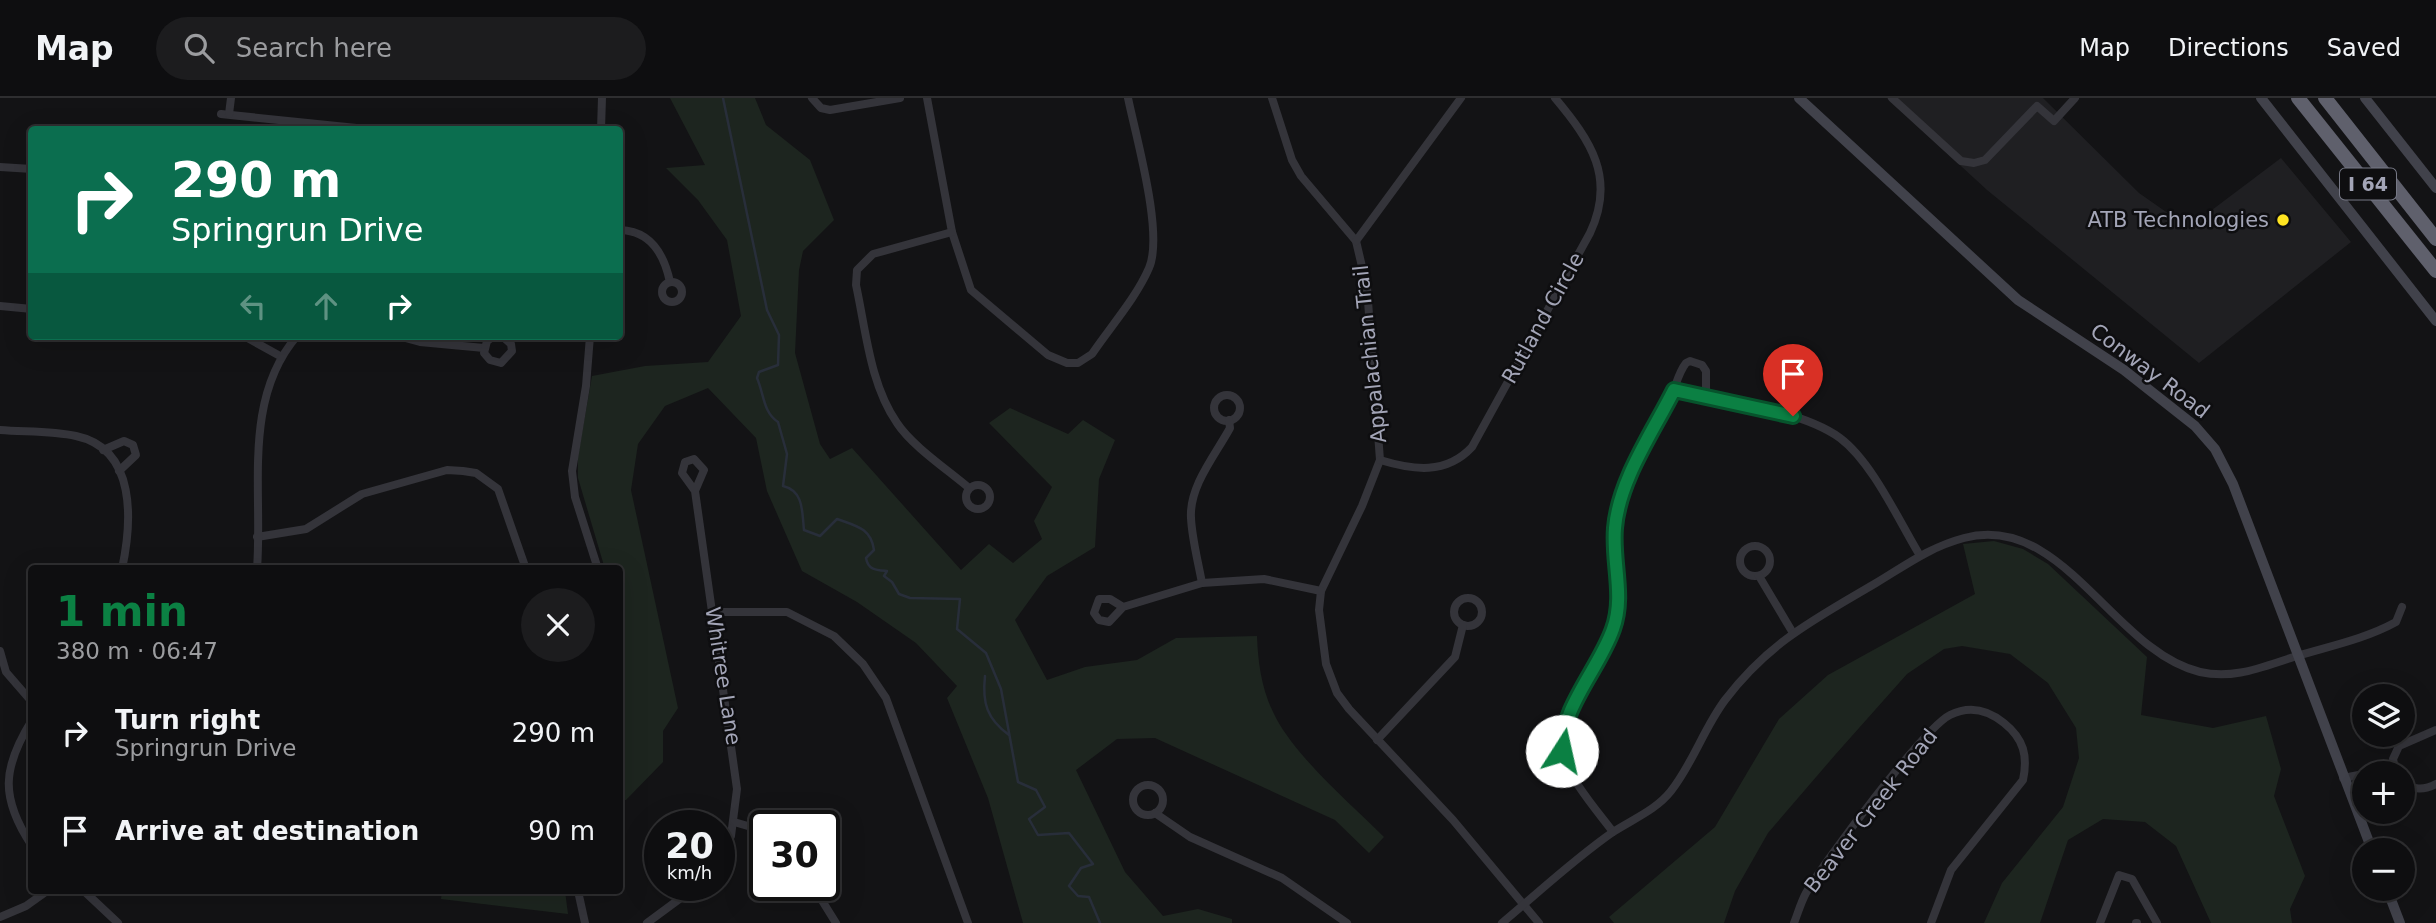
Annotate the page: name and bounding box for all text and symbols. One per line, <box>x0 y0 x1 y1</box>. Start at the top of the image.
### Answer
search box <box>156 17 646 80</box>
text: Map <box>35 29 114 68</box>
icon: search <box>180 29 218 67</box>
text: Search here <box>236 33 392 63</box>
text: Map <box>2079 34 2130 62</box>
text: Directions <box>2168 34 2289 62</box>
text: Saved <box>2327 34 2401 62</box>
text: 290 m <box>171 152 341 209</box>
icon: right <box>56 154 147 245</box>
road number: I 64 <box>2340 169 2396 200</box>
place label: ATB Technologies <box>2087 208 2269 232</box>
text: Springrun Drive <box>171 211 423 249</box>
marker: ATB Technologies <box>2275 212 2291 228</box>
street label: Rutland Circle <box>1497 248 1589 388</box>
street label: Appalachian Trail <box>1349 264 1391 444</box>
icon: left <box>234 287 272 325</box>
icon: ahead <box>307 287 345 325</box>
icon: right <box>380 287 418 325</box>
street label: Conway Road <box>2086 318 2214 424</box>
pin <box>1763 344 1823 416</box>
icon: arrive <box>1774 355 1812 393</box>
text: 1 min <box>56 587 188 636</box>
button: close <box>521 588 595 662</box>
street label: Whitree Lane <box>700 605 746 747</box>
text: 380 m · 06:47 <box>56 638 218 664</box>
map controls <box>2352 684 2415 901</box>
button: layers <box>2352 684 2415 747</box>
text: Turn right <box>115 705 260 735</box>
icon: right <box>56 714 94 752</box>
position arrow <box>1525 714 1599 788</box>
text: 290 m <box>512 718 595 748</box>
street label: Beaver Creek Road <box>1800 724 1942 898</box>
text: Springrun Drive <box>115 735 296 761</box>
button: + <box>2352 761 2415 824</box>
speed limit sign: 30 <box>749 810 840 901</box>
icon: arrive <box>56 812 94 850</box>
text: Arrive at destination <box>115 816 419 846</box>
text: 90 m <box>528 816 595 846</box>
text: 20 <box>665 826 714 866</box>
button: − <box>2352 838 2415 901</box>
text: km/h <box>667 862 712 883</box>

